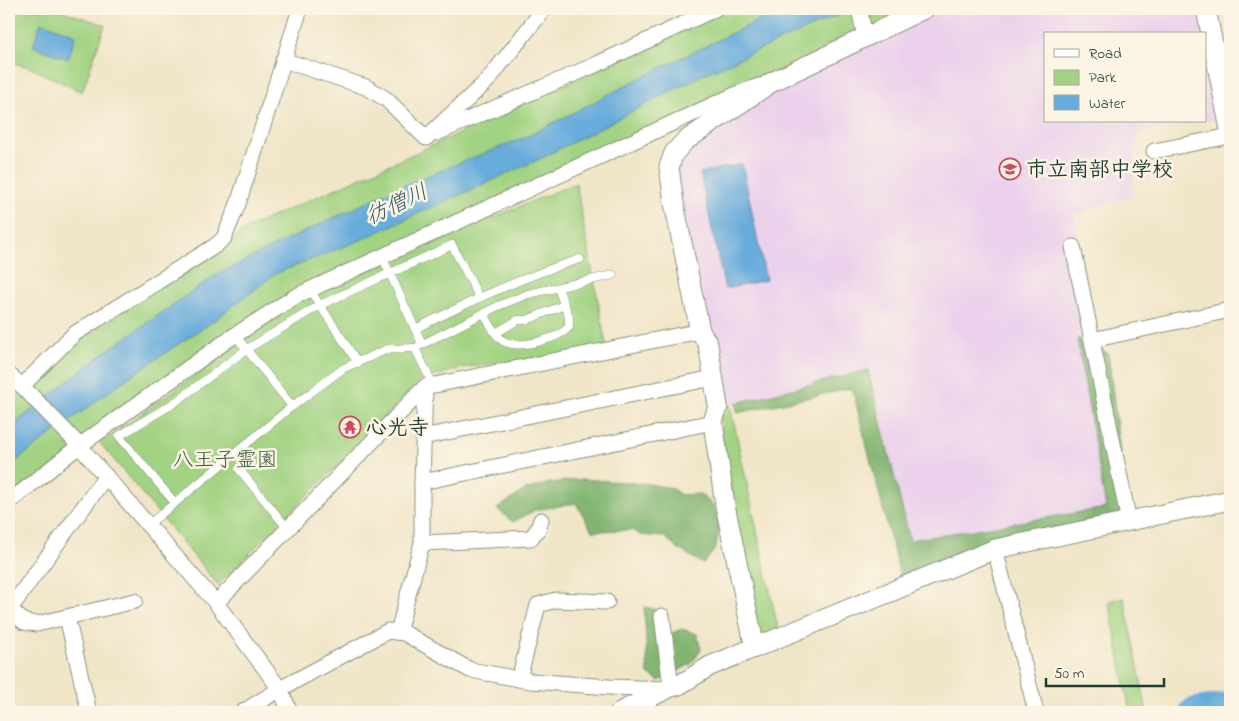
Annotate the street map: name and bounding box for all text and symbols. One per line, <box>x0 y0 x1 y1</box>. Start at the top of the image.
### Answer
legend <box>1044 32 1206 122</box>
text: Road <box>1089 43 1122 65</box>
text: Park <box>1089 67 1117 89</box>
text: Water <box>1089 93 1125 115</box>
place label: 市立南部中学校 <box>1026 156 1173 186</box>
school or university icon: 市立南部中学校 <box>998 157 1022 181</box>
water label: 彷僧川 <box>361 177 434 234</box>
place label: 心光寺 <box>366 414 429 444</box>
temple icon: 心光寺 <box>338 415 362 439</box>
park label: 八王子霊園 <box>173 446 278 476</box>
scale bar <box>1046 656 1164 688</box>
text: 50 m <box>1054 663 1085 685</box>

